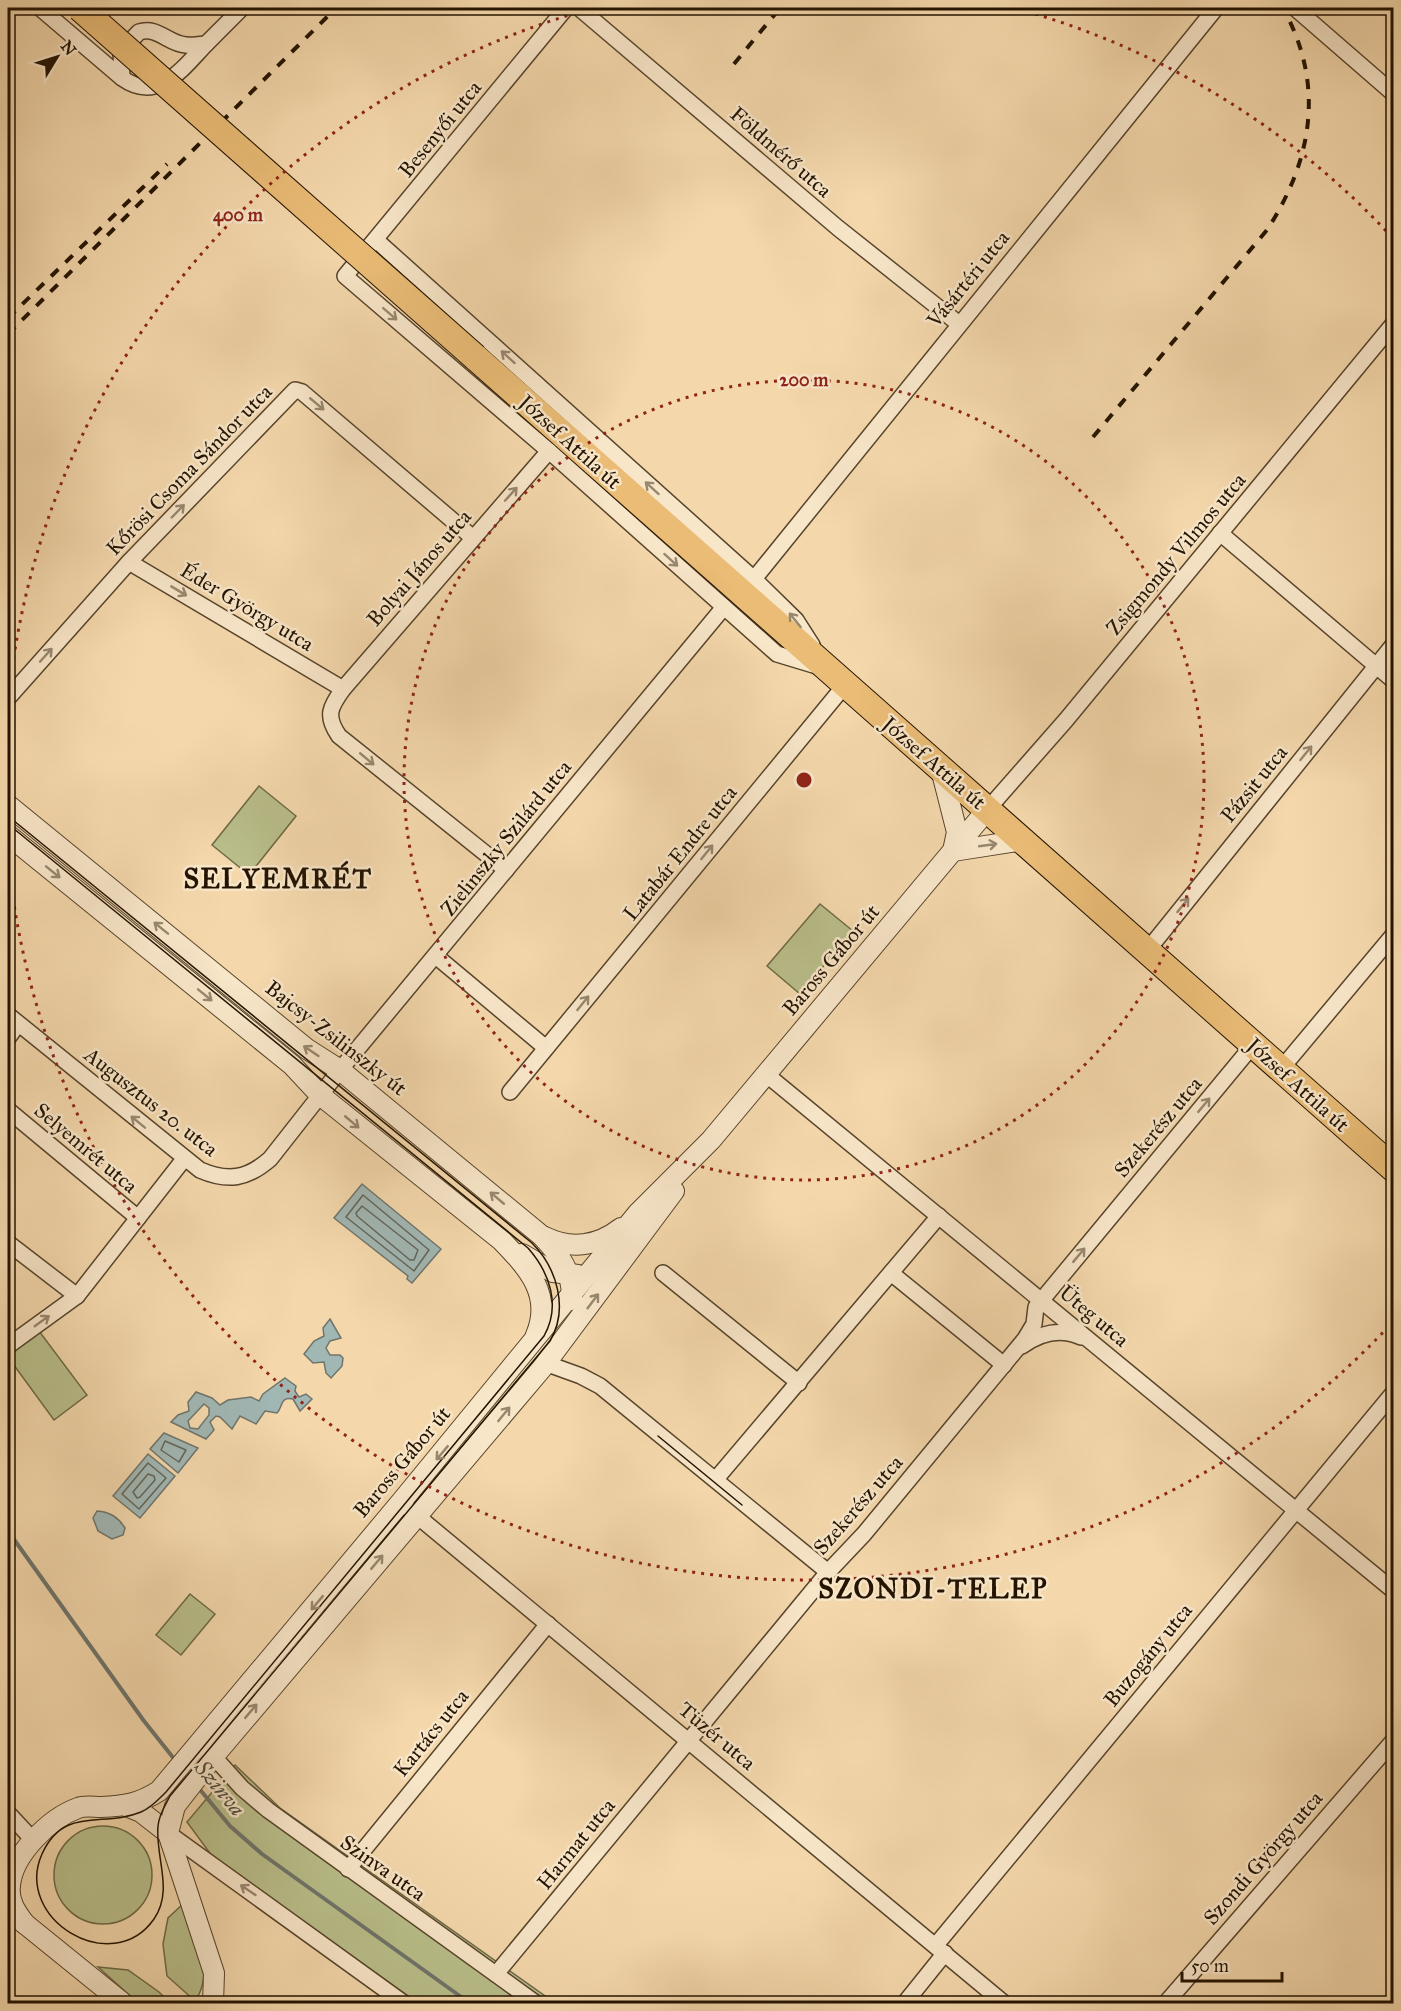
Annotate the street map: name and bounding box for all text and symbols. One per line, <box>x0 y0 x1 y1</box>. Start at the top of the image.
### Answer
north arrow <box>27 27 87 87</box>
text: N <box>57 37 80 60</box>
street label: Besenyői utca <box>393 75 487 183</box>
street label: Földmérő utca <box>725 101 837 203</box>
text: 400 m <box>213 204 264 227</box>
street label: Vásártéri utca <box>920 225 1015 333</box>
one-way arrow <box>382 307 397 321</box>
one-way arrow <box>500 350 515 364</box>
text: 200 m <box>780 369 829 391</box>
street label: Kőrösi Csoma Sándor utca <box>101 379 278 561</box>
street label: József Attila út <box>512 388 627 495</box>
one-way arrow <box>309 397 324 411</box>
street label: Zsigmondy Vilmos utca <box>1101 468 1251 640</box>
one-way arrow <box>645 481 660 495</box>
one-way arrow <box>504 487 518 502</box>
one-way arrow <box>170 503 185 518</box>
street label: Bolyai János utca <box>361 504 477 632</box>
one-way arrow <box>663 553 678 567</box>
street label: Éder György utca <box>176 556 319 657</box>
one-way arrow <box>170 586 187 598</box>
one-way arrow <box>788 612 801 628</box>
one-way arrow <box>39 648 53 663</box>
street label: József Attila út <box>875 710 992 815</box>
street label: Pázsit utca <box>1215 740 1293 828</box>
one-way arrow <box>1299 746 1312 762</box>
one-way arrow <box>359 752 374 766</box>
street label: Zielinszky Szilárd utca <box>435 755 577 921</box>
centre of rings <box>794 770 814 790</box>
street label: Latabár Endre utca <box>618 780 743 926</box>
one-way arrow <box>978 839 997 850</box>
one-way arrow <box>701 845 714 861</box>
district label: SELYEMRÉT <box>183 860 373 895</box>
one-way arrow <box>45 865 60 879</box>
one-way arrow <box>1177 897 1190 913</box>
street label: Baross Gábor út <box>777 899 885 1021</box>
one-way arrow <box>153 921 169 934</box>
street label: Bajcsy-Zsilinszky út <box>260 975 412 1102</box>
one-way arrow <box>197 988 213 1001</box>
one-way arrow <box>577 995 590 1011</box>
street label: József Attila út <box>1240 1031 1355 1138</box>
street label: Augusztus 20. utca <box>78 1041 223 1162</box>
one-way arrow <box>304 1045 320 1057</box>
street label: Szekerész utca <box>1108 1071 1208 1183</box>
street label: Selyemrét utca <box>29 1097 143 1199</box>
one-way arrow <box>1197 1097 1210 1113</box>
one-way arrow <box>344 1115 360 1128</box>
one-way arrow <box>131 1116 147 1129</box>
one-way arrow <box>490 1191 505 1205</box>
one-way arrow <box>1072 1247 1085 1263</box>
street label: Üteg utca <box>1054 1279 1134 1353</box>
one-way arrow <box>586 1293 599 1309</box>
one-way arrow <box>33 1315 49 1327</box>
street label: Baross Gábor út <box>348 1401 456 1523</box>
one-way arrow <box>497 1406 510 1422</box>
one-way arrow <box>435 1445 448 1461</box>
street label: Szekerész utca <box>808 1450 908 1560</box>
one-way arrow <box>370 1555 384 1570</box>
district label: SZONDI-TELEP <box>818 1572 1048 1605</box>
one-way arrow <box>310 1595 324 1610</box>
street label: Buzogány utca <box>1098 1598 1198 1712</box>
street label: Kartács utca <box>388 1684 474 1782</box>
street label: Tüzér utca <box>673 1696 761 1776</box>
one-way arrow <box>245 1703 258 1719</box>
water label: Szinva <box>188 1754 251 1821</box>
street label: Szondi György utca <box>1198 1786 1328 1930</box>
street label: Harmat utca <box>531 1793 621 1895</box>
street label: Szinva utca <box>335 1829 431 1907</box>
one-way arrow <box>241 1884 257 1896</box>
scale bar <box>1182 1945 1282 1983</box>
text: 50 m <box>1191 1955 1229 1977</box>

